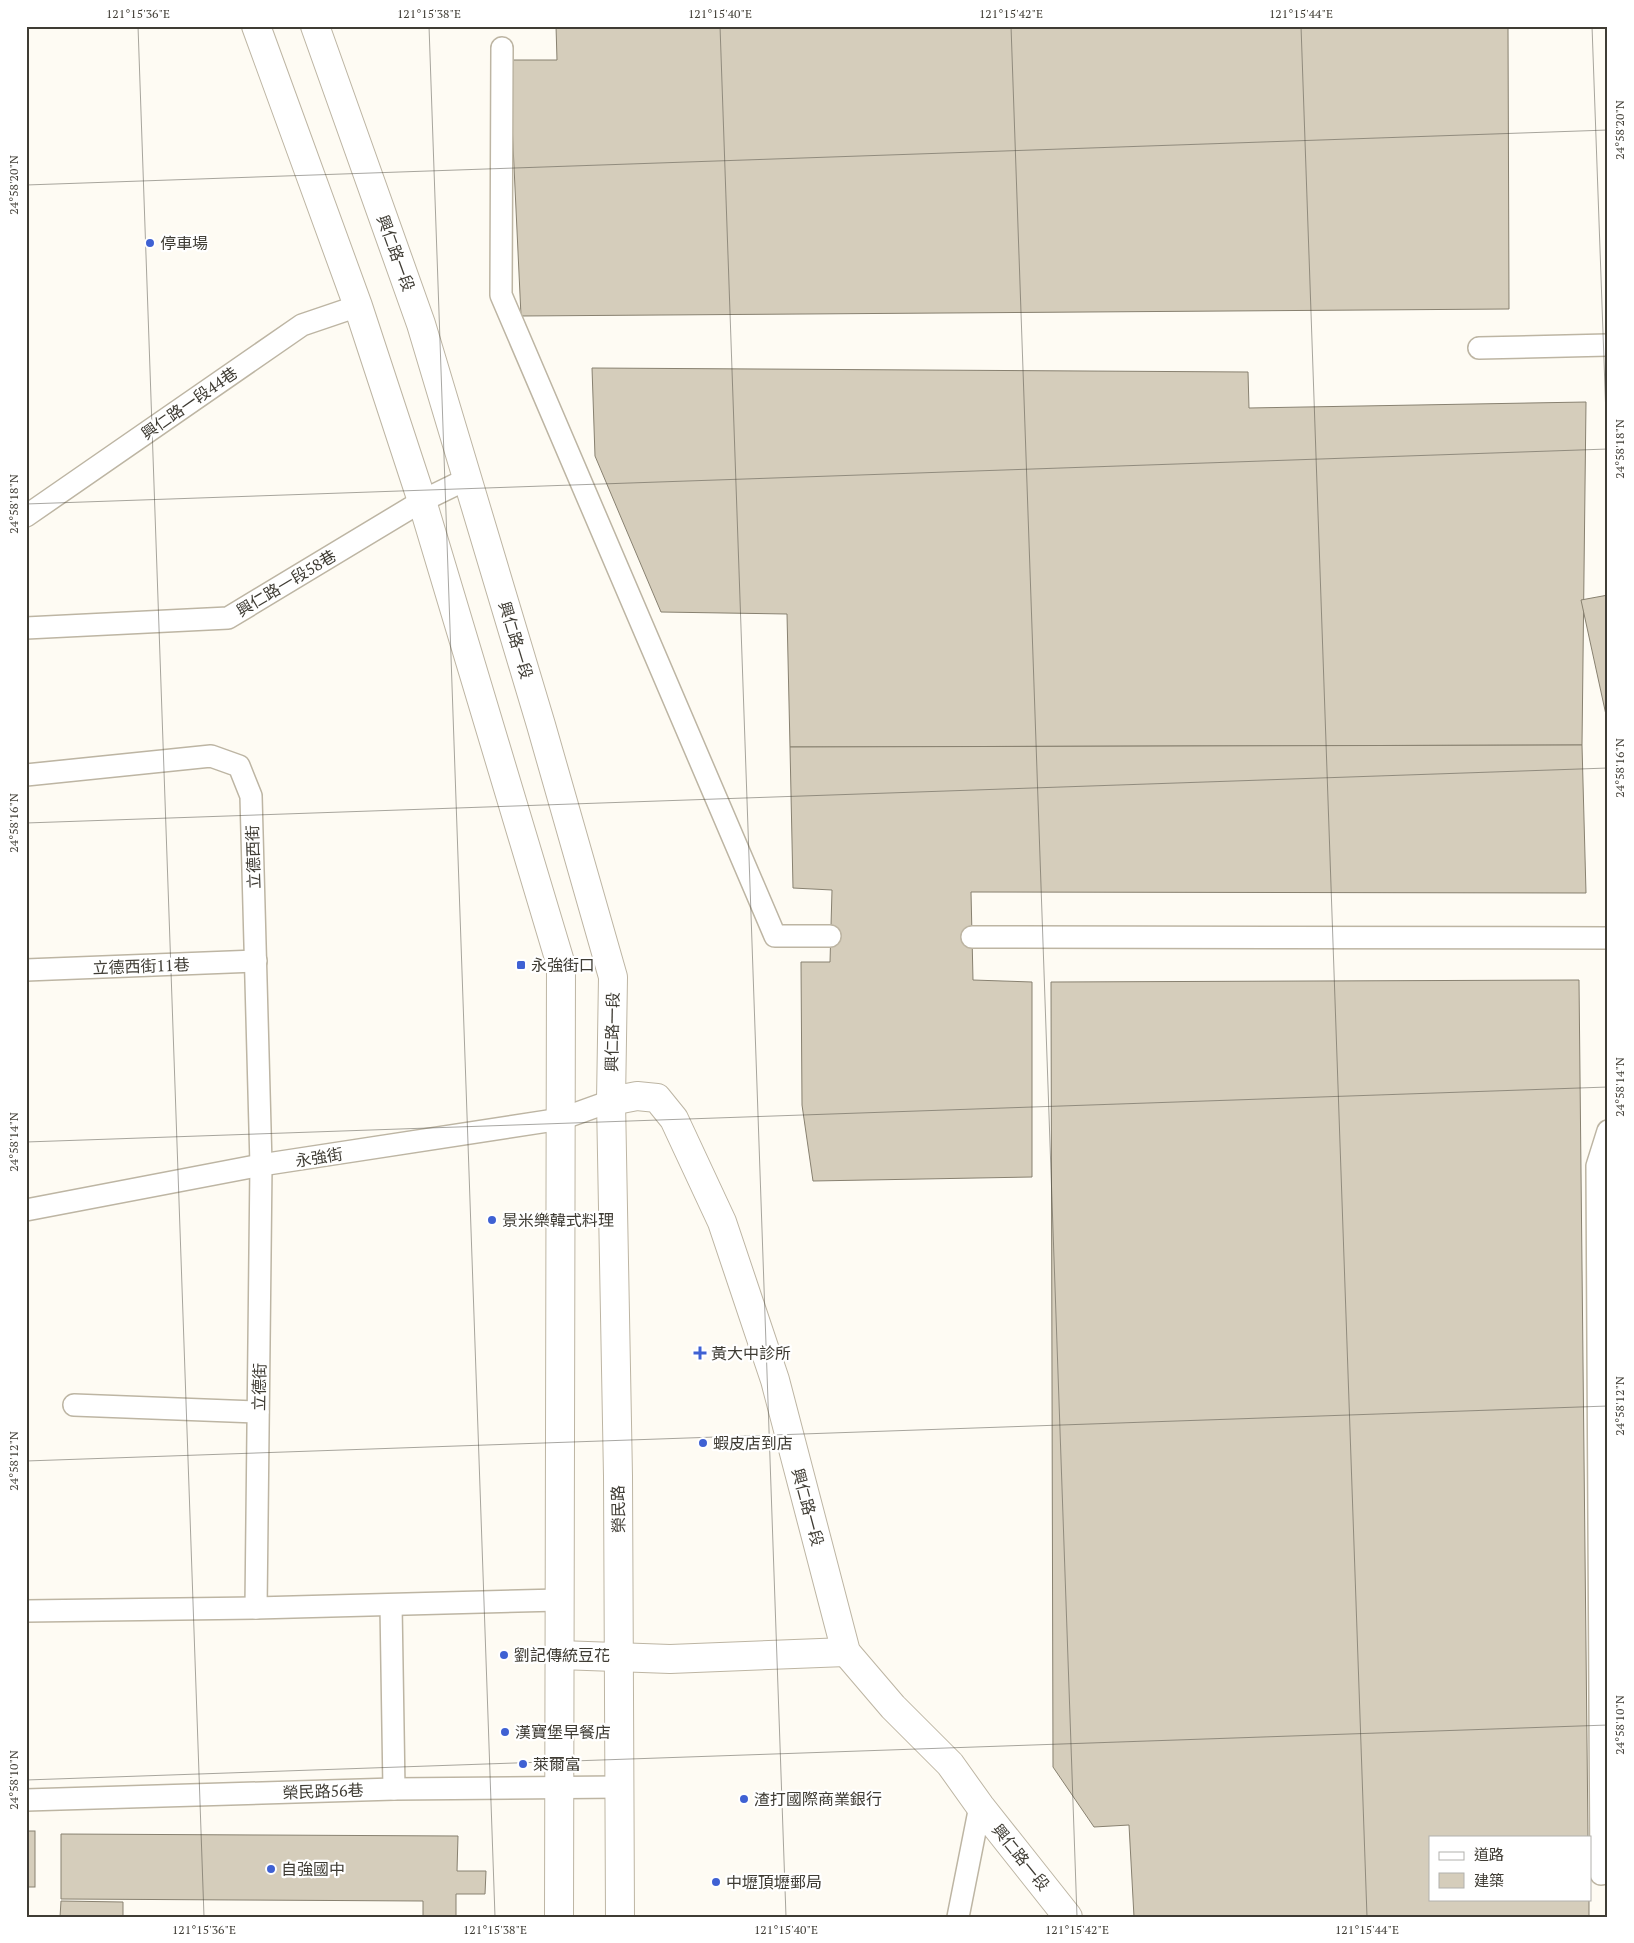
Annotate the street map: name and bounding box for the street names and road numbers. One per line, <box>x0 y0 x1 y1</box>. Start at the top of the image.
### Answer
street label: 興仁路一段 <box>372 212 420 294</box>
street label: 興仁路一段44巷 <box>136 362 242 444</box>
street label: 興仁路一段58巷 <box>232 544 340 622</box>
street label: 興仁路一段 <box>494 599 538 681</box>
street label: 立德西街 <box>241 825 265 889</box>
street label: 立德西街11巷 <box>92 953 190 979</box>
street label: 興仁路一段 <box>600 992 624 1072</box>
street label: 永強街 <box>294 1142 344 1172</box>
street label: 立德街 <box>248 1363 270 1411</box>
street label: 興仁路一段 <box>787 1466 829 1548</box>
street label: 榮民路 <box>607 1485 629 1533</box>
street label: 榮民路56巷 <box>282 1779 364 1803</box>
street label: 興仁路一段 <box>987 1819 1055 1895</box>

